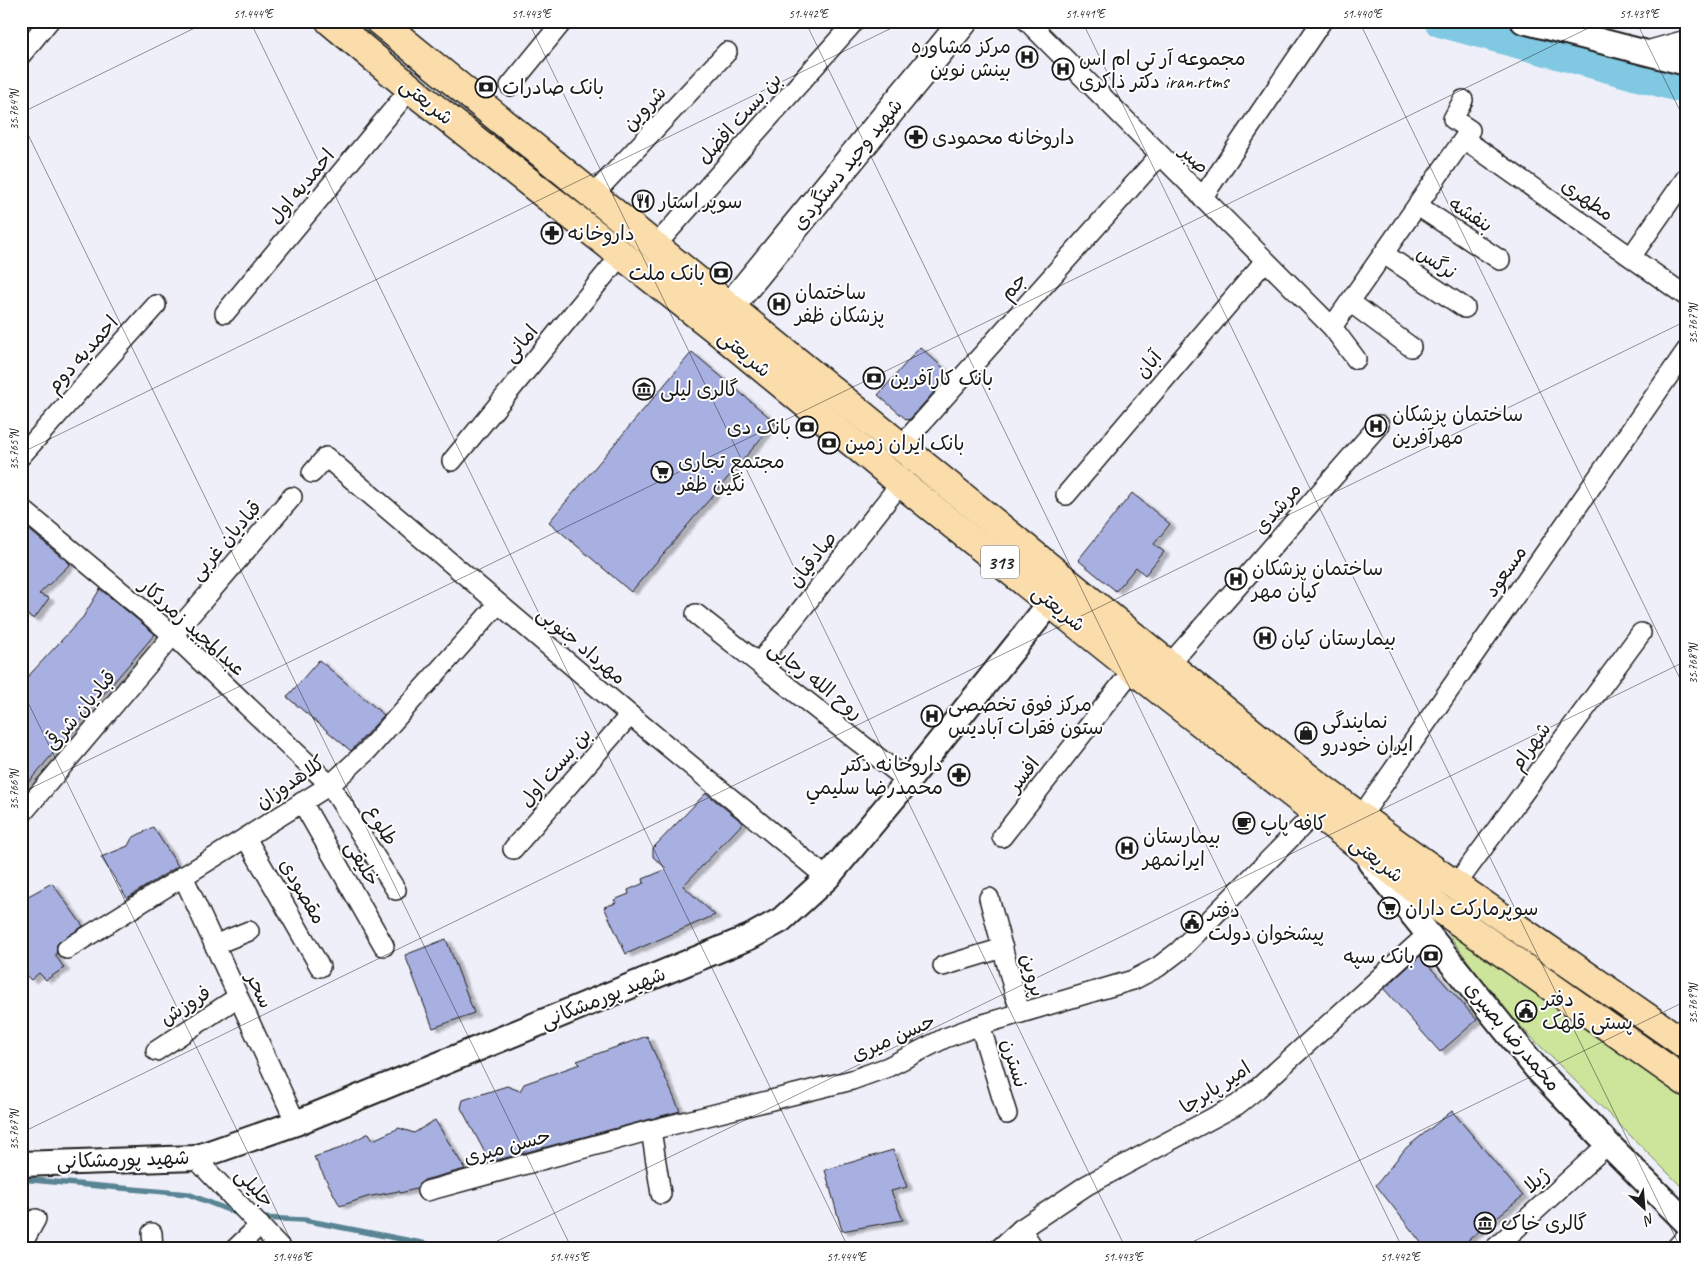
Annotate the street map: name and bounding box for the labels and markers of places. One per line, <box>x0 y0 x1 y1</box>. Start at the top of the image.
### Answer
place label: مرکز مشاوره بینش نوین <box>911 34 1011 82</box>
hospital icon: مرکز مشاوره بینش نوین <box>1015 45 1039 69</box>
place label: مجموعه آر تی ام اس دکتر ذاکری iran.rtms <box>1079 46 1246 94</box>
hospital icon: مجموعه آر تی ام اس دکتر ذاکری iran.rtms <box>1051 57 1075 81</box>
bank icon: بانک صادرات <box>474 75 498 99</box>
place label: بانک صادرات <box>502 75 604 100</box>
pharmacy icon: داروخانه محمودی <box>904 125 928 149</box>
place label: داروخانه محمودی <box>932 125 1075 150</box>
restaurant icon: سوپر استار <box>631 189 655 213</box>
place label: سوپر استار <box>657 189 743 214</box>
pharmacy icon: داروخانه <box>540 221 564 245</box>
place label: داروخانه <box>568 221 635 246</box>
place label: بانک ملت <box>629 261 705 286</box>
bank icon: بانک ملت <box>709 261 733 285</box>
place label: ساختمان پزشکان ظفر <box>793 280 885 328</box>
hospital icon: ساختمان پزشکان ظفر <box>767 292 791 316</box>
bank icon: بانک کارآفرین <box>862 366 886 390</box>
place label: بانک کارآفرین <box>890 366 993 391</box>
museum icon: گالری لیلی <box>632 377 656 401</box>
place label: گالری لیلی <box>660 377 739 402</box>
place label: ساختمان پزشکان مهرآفرین <box>1392 402 1523 450</box>
hospital icon: ساختمان پزشکان مهرآفرین <box>1364 414 1388 438</box>
place label: بانک دی <box>727 415 791 440</box>
bank icon: بانک دی <box>795 415 819 439</box>
bank icon: بانک ایران زمین <box>817 431 841 455</box>
place label: بانک ایران زمین <box>845 431 965 456</box>
place label: مجتمع تجاری نگین ظفر <box>676 449 785 497</box>
supermarket icon: مجتمع تجاری نگین ظفر <box>650 460 674 484</box>
place label: ساختمان پزشکان کیان مهر <box>1250 556 1383 604</box>
hospital icon: ساختمان پزشکان کیان مهر <box>1224 567 1248 591</box>
hospital icon: بیمارستان کیان <box>1253 626 1277 650</box>
place label: بیمارستان کیان <box>1281 626 1396 651</box>
place label: مرکز فوق تخصصی ستون فقرات آبادیس <box>948 692 1103 740</box>
hospital icon: مرکز فوق تخصصی ستون فقرات آبادیس <box>920 704 944 728</box>
place label: نمایندگی ایران خودرو <box>1320 709 1413 757</box>
shop icon: نمایندگی ایران خودرو <box>1294 721 1318 745</box>
place label: داروخانه دكتر محمدرضا سليمي <box>806 752 943 805</box>
pharmacy icon: داروخانه دكتر محمدرضا سليمي <box>947 763 971 787</box>
cafe icon: کافه پاپ <box>1232 811 1256 835</box>
place label: کافه پاپ <box>1260 811 1327 836</box>
place label: بیمارستان ایرانمهر <box>1141 824 1220 872</box>
hospital icon: بیمارستان ایرانمهر <box>1115 836 1139 860</box>
supermarket icon: سوپرمارکت داران <box>1377 896 1401 920</box>
place label: سوپرمارکت داران <box>1405 896 1538 921</box>
place label: دفتر پیشخوان دولت <box>1206 898 1324 946</box>
public building icon: دفتر پیشخوان دولت <box>1180 910 1204 934</box>
place label: بانک سپه <box>1343 944 1415 969</box>
bank icon: بانک سپه <box>1419 944 1443 968</box>
place label: دفتر پستی قلهک <box>1540 987 1633 1035</box>
public building icon: دفتر پستی قلهک <box>1514 999 1538 1023</box>
museum icon: گالری خاک <box>1473 1211 1497 1235</box>
place label: گالری خاک <box>1501 1211 1587 1236</box>

